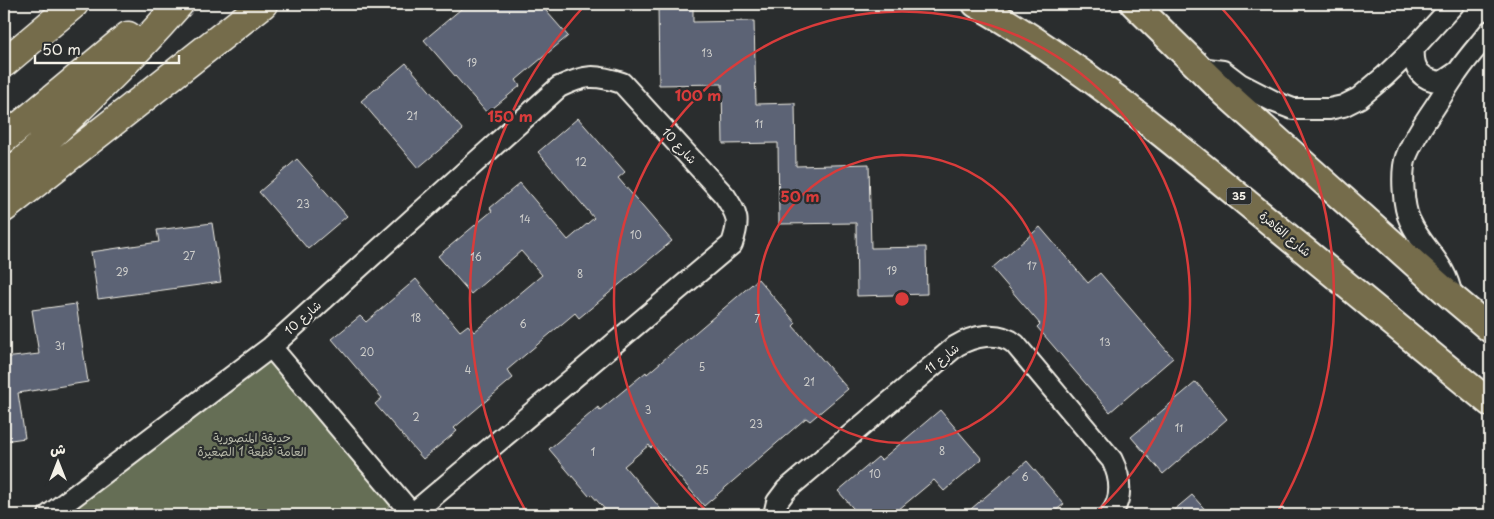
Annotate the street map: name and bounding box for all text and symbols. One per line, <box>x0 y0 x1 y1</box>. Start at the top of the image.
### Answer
scale bar <box>35 32 179 64</box>
text: 50 m <box>42 37 81 60</box>
house number: 13 <box>701 45 713 60</box>
house number: 19 <box>467 55 477 70</box>
text: 100 m <box>675 83 721 106</box>
text: 150 m <box>487 104 533 127</box>
house number: 21 <box>406 108 418 123</box>
house number: 11 <box>755 116 763 131</box>
street label: شارع 10 <box>657 123 701 168</box>
house number: 12 <box>575 154 587 169</box>
text: 50 m <box>781 184 819 207</box>
road number: 35 <box>1226 188 1252 205</box>
house number: 23 <box>296 196 310 211</box>
street label: شارع القاهرة <box>1255 206 1315 261</box>
house number: 14 <box>519 211 531 226</box>
house number: 10 <box>630 227 642 242</box>
house number: 27 <box>183 248 196 263</box>
house number: 16 <box>470 249 482 264</box>
house number: 17 <box>1027 258 1038 273</box>
house number: 19 <box>887 263 897 278</box>
house number: 29 <box>116 264 129 279</box>
house number: 8 <box>577 266 583 281</box>
centre of rings <box>893 290 911 308</box>
street label: شارع 10 <box>280 296 325 339</box>
house number: 18 <box>411 310 421 325</box>
house number: 7 <box>754 311 760 326</box>
house number: 6 <box>519 316 527 331</box>
house number: 13 <box>1099 334 1111 349</box>
house number: 31 <box>55 338 65 353</box>
street label: شارع 11 <box>920 339 963 379</box>
house number: 20 <box>360 344 374 359</box>
house number: 5 <box>699 359 705 374</box>
house number: 4 <box>465 362 472 377</box>
house number: 21 <box>803 374 815 389</box>
house number: 3 <box>645 402 651 417</box>
house number: 2 <box>412 409 420 424</box>
house number: 23 <box>749 416 763 431</box>
house number: 11 <box>1175 420 1183 435</box>
park label: حديقة المنصورية العامة قطعة 1 الصغيرة <box>197 428 307 460</box>
north arrow <box>32 436 82 486</box>
text: ش <box>50 438 66 459</box>
house number: 8 <box>939 443 945 458</box>
house number: 1 <box>591 444 595 459</box>
house number: 25 <box>695 462 709 477</box>
house number: 10 <box>869 466 881 481</box>
house number: 6 <box>1021 469 1029 484</box>

